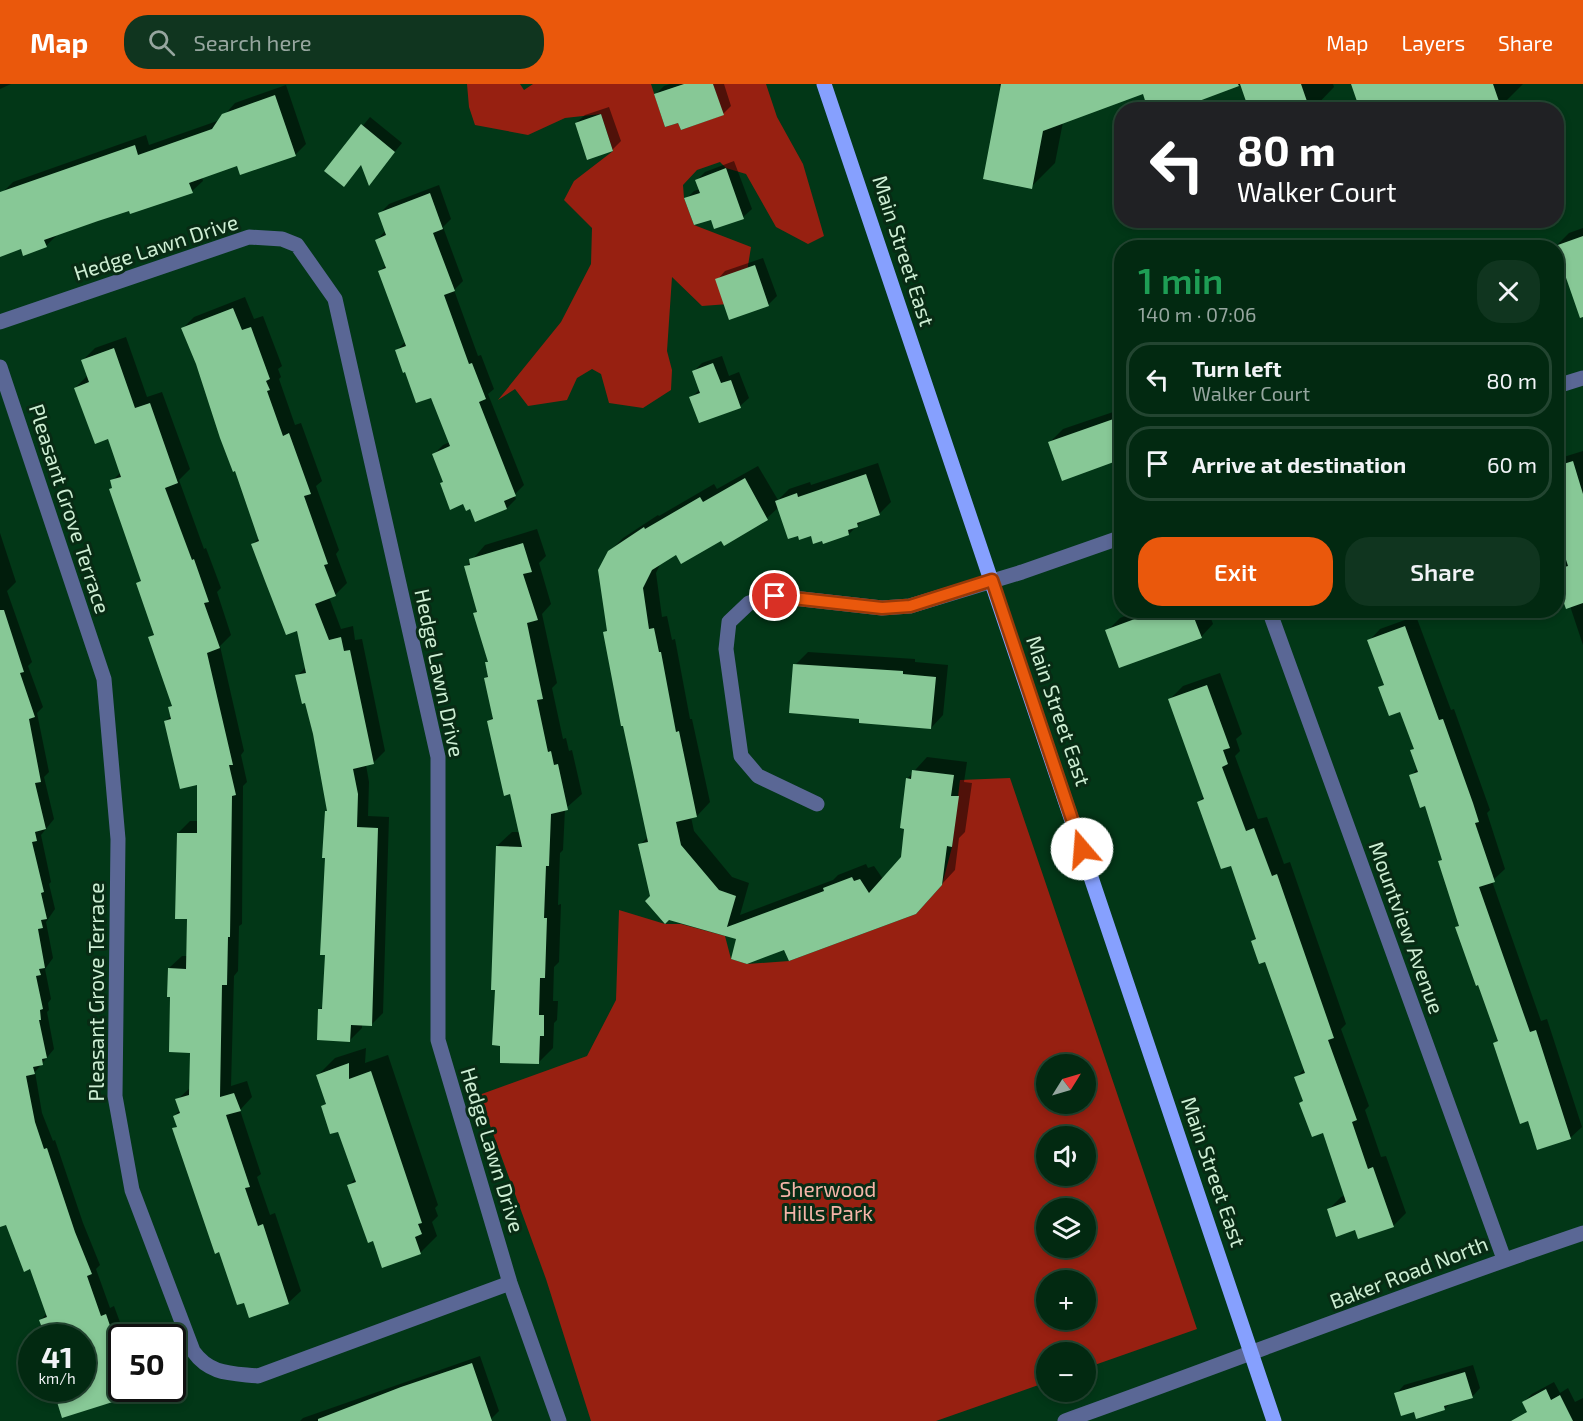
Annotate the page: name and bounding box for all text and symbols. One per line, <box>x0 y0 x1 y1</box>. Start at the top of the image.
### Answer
search box <box>124 15 544 69</box>
text: Map <box>30 25 88 59</box>
icon: search <box>145 26 178 59</box>
text: Search here <box>193 29 312 55</box>
text: Map <box>1326 30 1368 55</box>
text: Layers <box>1401 30 1465 55</box>
text: Share <box>1498 30 1553 55</box>
text: 80 m <box>1237 124 1336 174</box>
icon: left <box>1138 126 1216 204</box>
street label: Main Street East <box>868 172 941 329</box>
text: Walker Court <box>1237 175 1396 207</box>
street label: Hedge Lawn Drive <box>70 208 241 285</box>
text: 1 min <box>1138 258 1223 301</box>
button: close <box>1477 260 1540 323</box>
text: 140 m · 07:06 <box>1138 302 1256 326</box>
text: Turn left <box>1192 355 1281 381</box>
icon: left <box>1141 363 1174 396</box>
text: 80 m <box>1486 367 1537 393</box>
text: Walker Court <box>1192 381 1310 405</box>
street label: Pleasant Grove Terrace <box>25 401 116 617</box>
icon: arrive <box>1141 447 1174 480</box>
text: Arrive at destination <box>1192 451 1406 477</box>
text: 60 m <box>1487 451 1537 477</box>
button: Exit <box>1138 537 1333 606</box>
button: Share <box>1345 537 1540 606</box>
pin <box>749 570 800 621</box>
icon: arrive <box>758 579 791 612</box>
street label: Hedge Lawn Drive <box>410 586 471 759</box>
street label: Main Street East <box>1022 632 1097 789</box>
position arrow <box>1050 817 1114 881</box>
street label: Mountview Avenue <box>1365 838 1450 1017</box>
street label: Pleasant Grove Terrace <box>83 882 108 1102</box>
north arrow <box>1036 1054 1096 1114</box>
map controls <box>1036 1054 1096 1402</box>
street label: Hedge Lawn Drive <box>456 1064 530 1235</box>
street label: Main Street East <box>1177 1093 1252 1250</box>
button: sound <box>1036 1126 1096 1186</box>
park label: Sherwood Hills Park <box>780 1176 876 1225</box>
button: layers <box>1036 1198 1096 1258</box>
street label: Baker Road North <box>1326 1230 1491 1313</box>
button: + <box>1036 1270 1096 1330</box>
speed limit sign: 50 <box>108 1324 186 1402</box>
text: 41 <box>41 1338 73 1374</box>
button: − <box>1036 1342 1096 1402</box>
text: km/h <box>38 1369 76 1387</box>

